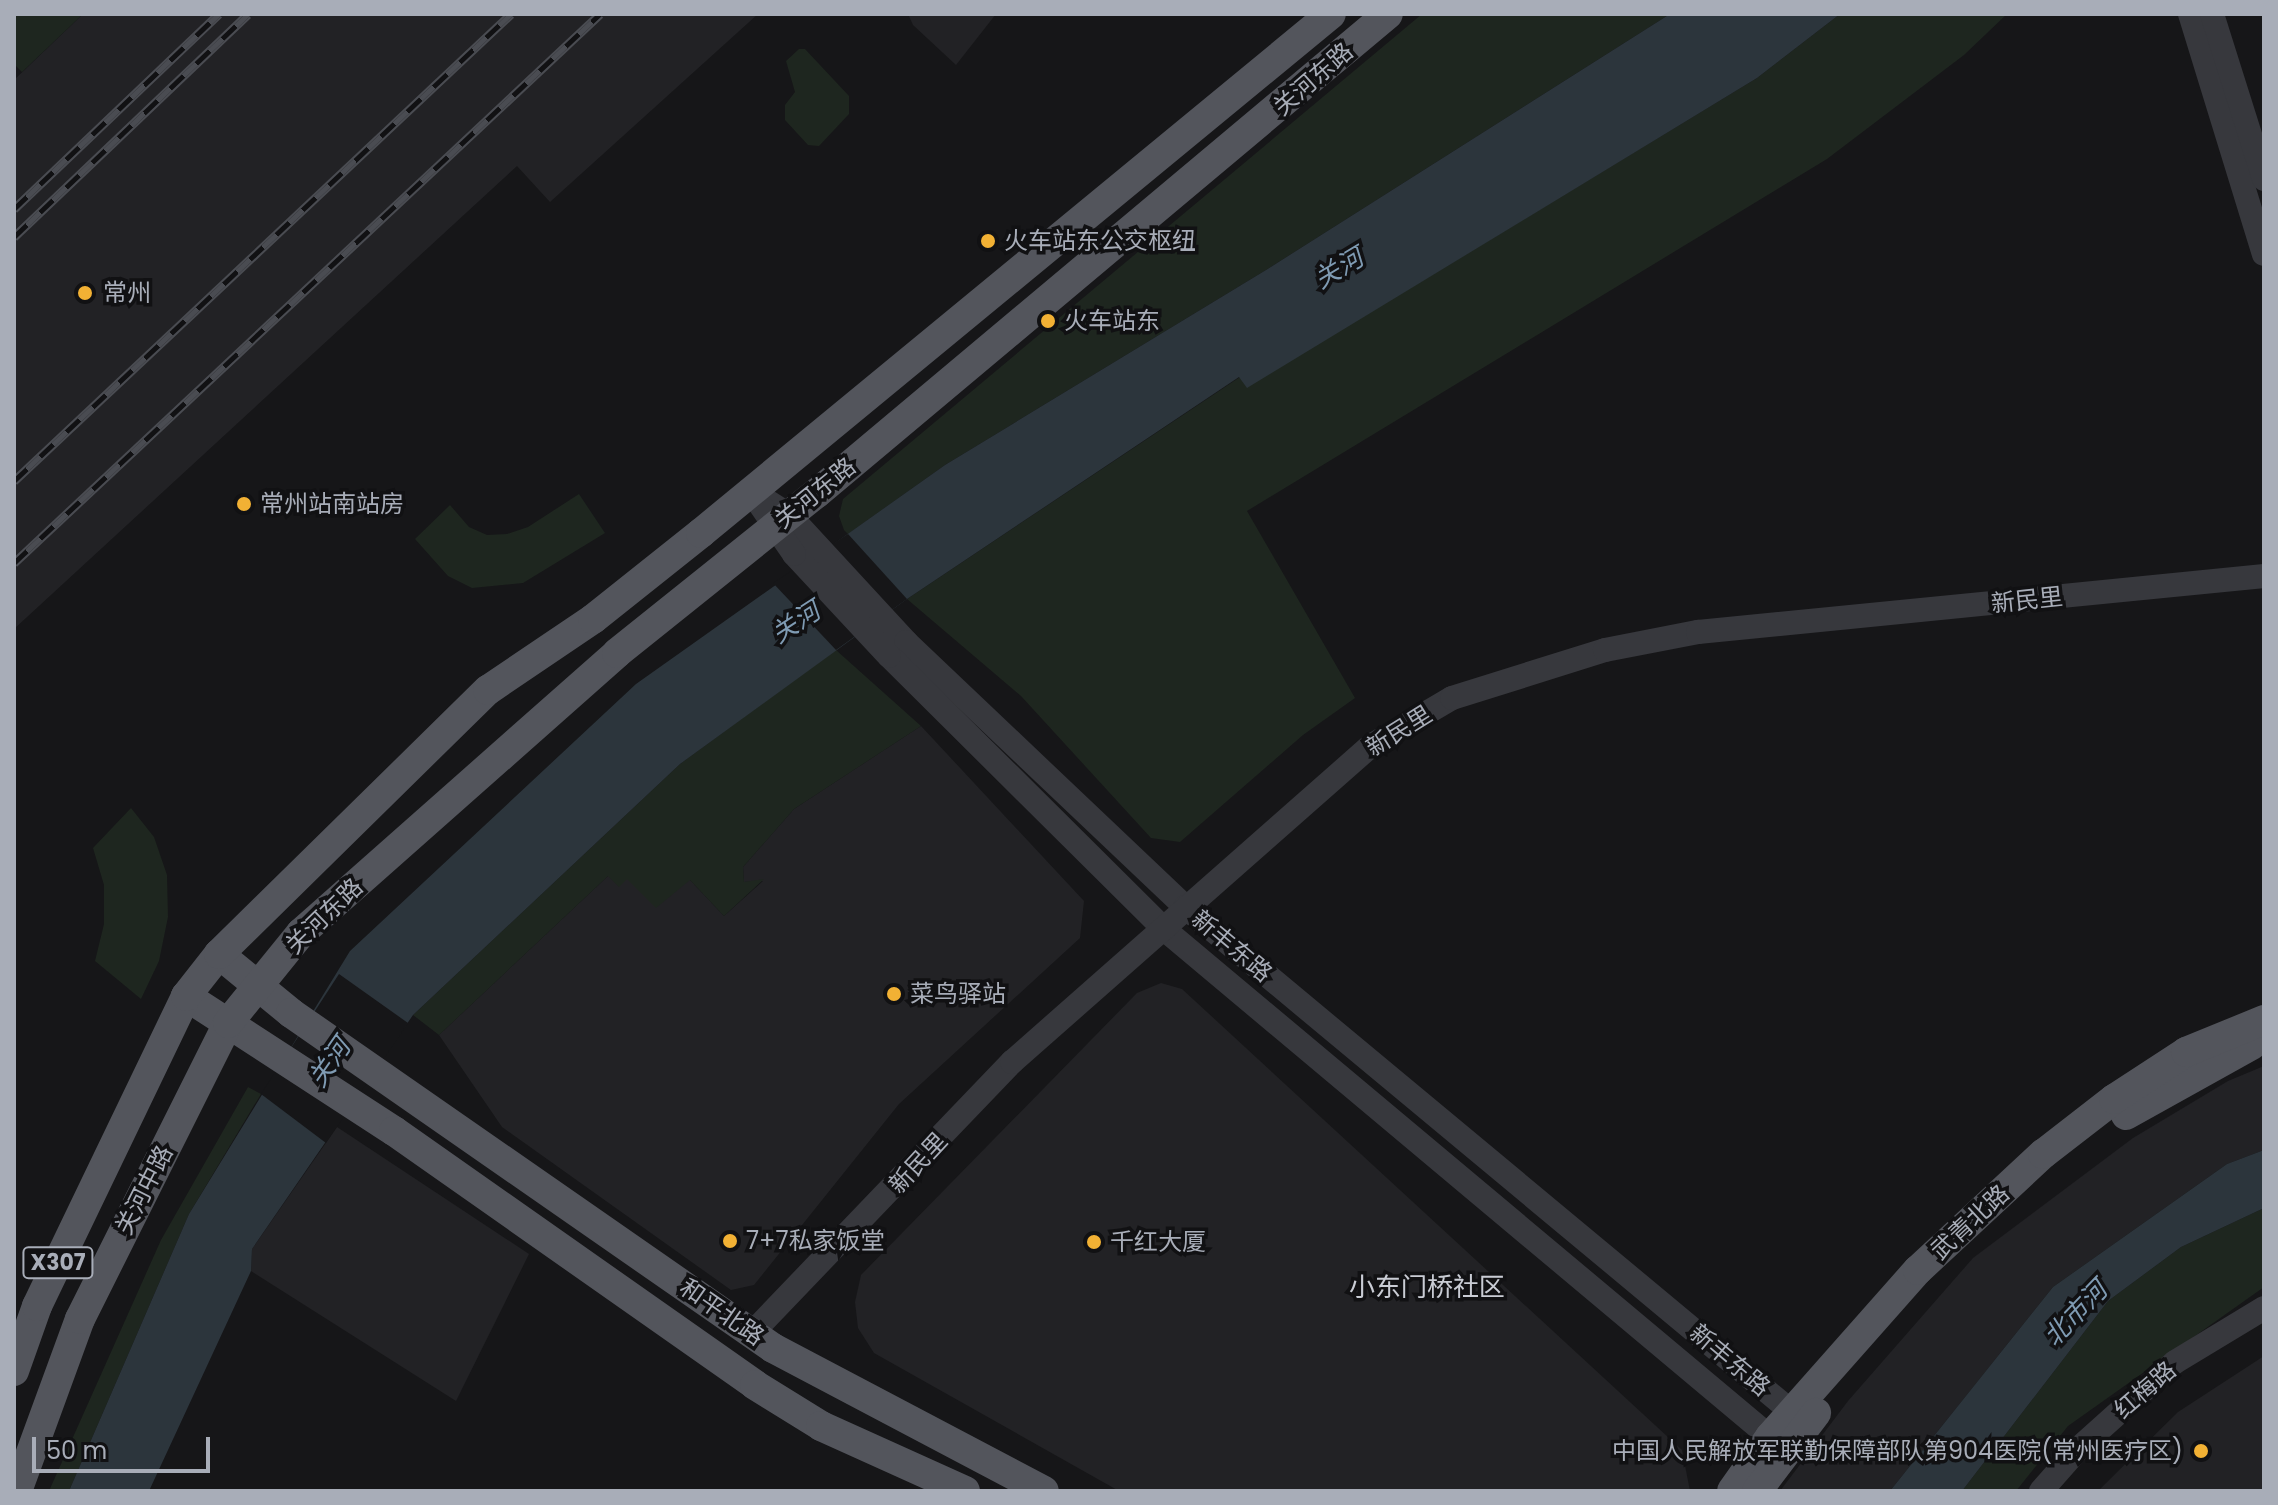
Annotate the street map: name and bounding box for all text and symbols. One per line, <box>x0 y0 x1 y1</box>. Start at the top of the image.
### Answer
street label: 关河东路 <box>1267 37 1359 121</box>
place label: 火车站东公交枢纽 <box>1004 227 1196 255</box>
marker: 火车站东公交枢纽 <box>979 232 997 250</box>
water label: 关河 <box>1309 242 1369 296</box>
place label: 常州 <box>103 279 151 307</box>
marker: 常州 <box>74 282 96 304</box>
place label: 火车站东 <box>1064 307 1160 335</box>
marker: 火车站东 <box>1039 312 1057 330</box>
street label: 关河东路 <box>769 452 861 534</box>
place label: 常州站南站房 <box>260 490 404 518</box>
marker: 常州站南站房 <box>235 495 253 513</box>
street label: 新民里 <box>1990 582 2064 618</box>
water label: 关河 <box>766 596 826 650</box>
street label: 新民里 <box>1361 700 1437 762</box>
street label: 关河东路 <box>279 872 369 960</box>
street label: 新丰东路 <box>1186 904 1278 988</box>
place label: 菜鸟驿站 <box>910 980 1006 1008</box>
marker: 菜鸟驿站 <box>885 985 903 1003</box>
water label: 关河 <box>302 1033 358 1093</box>
street label: 新民里 <box>883 1127 953 1199</box>
street label: 关河中路 <box>109 1141 179 1239</box>
street label: 武青北路 <box>1925 1179 2015 1265</box>
place label: 7+7私家饭堂 <box>746 1227 885 1255</box>
place label: 千红大厦 <box>1110 1228 1206 1256</box>
marker: 7+7私家饭堂 <box>721 1232 739 1250</box>
marker: 千红大厦 <box>1085 1233 1103 1251</box>
road number: X307 <box>22 1245 94 1281</box>
district label: 小东门桥社区 <box>1349 1272 1505 1304</box>
street label: 和平北路 <box>674 1273 770 1351</box>
water label: 北市河 <box>2038 1275 2114 1353</box>
street label: 新丰东路 <box>1684 1318 1776 1402</box>
street label: 红梅路 <box>2108 1356 2182 1424</box>
scale bar <box>36 1421 214 1471</box>
text: 50 m <box>46 1434 107 1467</box>
place label: 中国人民解放军联勤保障部队第904医院(常州医疗区) <box>1612 1437 2183 1465</box>
marker: 中国人民解放军联勤保障部队第904医院(常州医疗区) <box>2190 1440 2212 1462</box>

